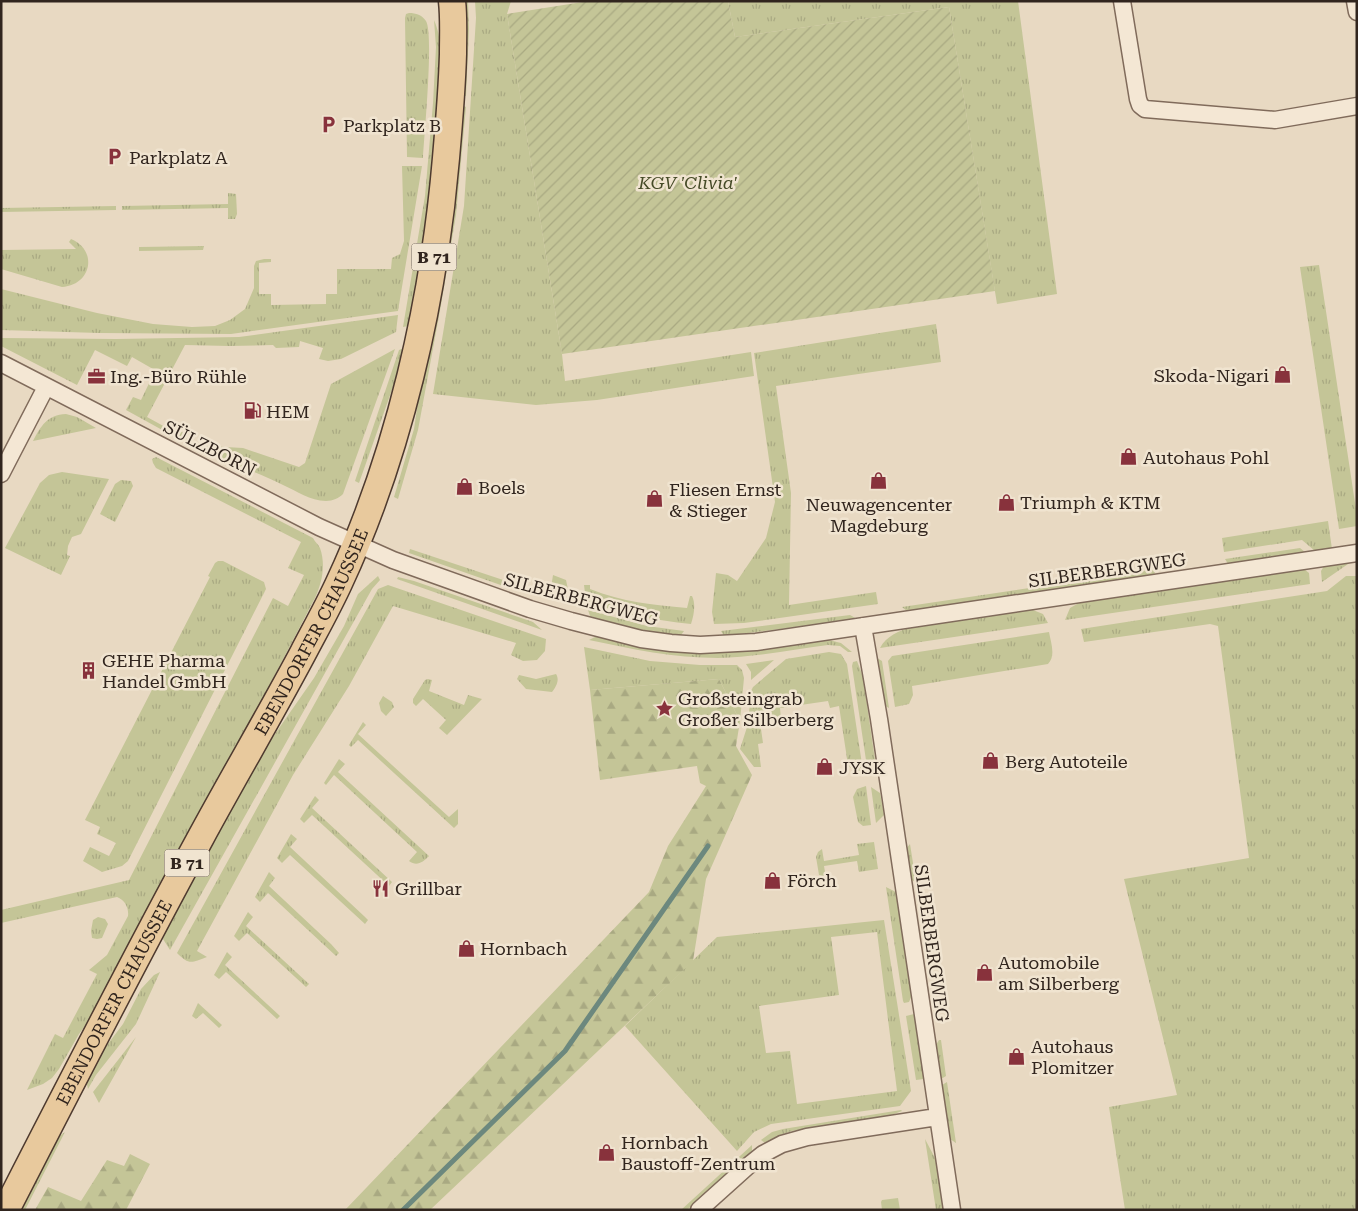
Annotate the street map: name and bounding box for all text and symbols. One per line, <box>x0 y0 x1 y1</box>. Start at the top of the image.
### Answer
parking icon: Parkplatz B <box>319 115 339 135</box>
place label: Parkplatz B <box>343 115 441 136</box>
parking icon: Parkplatz A <box>105 147 125 167</box>
place label: Parkplatz A <box>129 147 228 168</box>
park label: KGV 'Clivia' <box>637 172 738 193</box>
road number: B 71 <box>412 243 456 270</box>
place label: Skoda-Nigari <box>1154 365 1269 386</box>
shop icon: Skoda-Nigari <box>1273 365 1293 385</box>
office icon: Ing.-Büro Rühle <box>86 366 106 386</box>
place label: Ing.-Büro Rühle <box>110 366 247 387</box>
fuel station icon: HEM <box>242 401 262 421</box>
place label: HEM <box>266 401 310 422</box>
street label: SÜLZBORN <box>160 416 260 480</box>
shop icon: Autohaus Pohl <box>1119 447 1139 467</box>
place label: Autohaus Pohl <box>1143 447 1269 468</box>
shop icon: Neuwagencenter Magdeburg <box>869 471 889 491</box>
shop icon: Boels <box>454 477 474 497</box>
place label: Boels <box>478 477 525 498</box>
place label: Fliesen Ernst & Stieger <box>669 479 782 521</box>
shop icon: Fliesen Ernst & Stieger <box>645 489 665 509</box>
shop icon: Triumph & KTM <box>996 492 1016 512</box>
place label: Triumph & KTM <box>1020 492 1161 513</box>
place label: Neuwagencenter Magdeburg <box>806 494 952 536</box>
street label: EBENDORFER CHAUSSEE <box>250 525 372 739</box>
street label: SILBERBERGWEG <box>1027 549 1187 591</box>
street label: SILBERBERGWEG <box>502 568 660 630</box>
place label: GEHE Pharma Handel GmbH <box>102 650 226 692</box>
building icon: GEHE Pharma Handel GmbH <box>78 660 98 680</box>
place label: Großsteingrab Großer Silberberg <box>678 688 834 730</box>
place icon: Großsteingrab Großer Silberberg <box>654 698 674 718</box>
shop icon: Berg Autoteile <box>981 751 1001 771</box>
place label: Berg Autoteile <box>1005 751 1128 772</box>
shop icon: JYSK <box>815 757 835 777</box>
place label: JYSK <box>839 757 886 778</box>
road number: B 71 <box>164 850 210 876</box>
street label: SILBERBERGWEG <box>911 863 953 1023</box>
shop icon: Förch <box>763 870 783 890</box>
place label: Förch <box>787 870 837 891</box>
restaurant icon: Grillbar <box>371 878 391 898</box>
place label: Grillbar <box>395 878 462 899</box>
street label: EBENDORFER CHAUSSEE <box>51 896 176 1108</box>
shop icon: Hornbach <box>456 938 476 958</box>
place label: Hornbach <box>480 938 568 959</box>
place label: Automobile am Silberberg <box>998 952 1120 994</box>
shop icon: Automobile am Silberberg <box>974 962 994 982</box>
place label: Autohaus Plomitzer <box>1031 1036 1114 1078</box>
shop icon: Autohaus Plomitzer <box>1007 1046 1027 1066</box>
place label: Hornbach Baustoff-Zentrum <box>621 1132 775 1174</box>
shop icon: Hornbach Baustoff-Zentrum <box>597 1142 617 1162</box>

